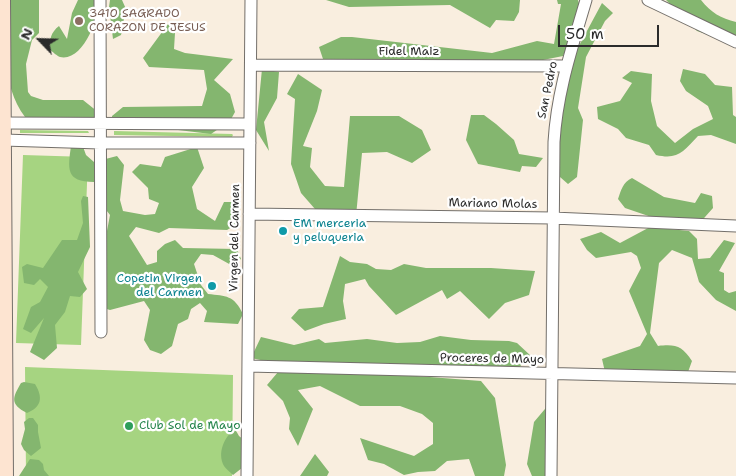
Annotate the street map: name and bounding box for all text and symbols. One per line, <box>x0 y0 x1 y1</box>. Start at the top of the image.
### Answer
place label: 3410 SAGRADO CORAZON DE JESUS <box>89 7 206 35</box>
north arrow <box>15 15 65 65</box>
marker: 3410 SAGRADO CORAZON DE JESUS <box>73 15 85 27</box>
scale bar <box>561 15 662 47</box>
text: 50 m <box>566 24 604 44</box>
text: N <box>16 25 37 43</box>
street label: Fidel Maiz <box>378 45 440 59</box>
street label: San Pedro <box>535 60 561 120</box>
street label: Virgen del Carmen <box>227 184 243 292</box>
street label: Mariano Molas <box>448 196 538 212</box>
place label: EM merceria y peluqueria <box>293 217 366 245</box>
marker: EM merceria y peluqueria <box>277 225 289 237</box>
place label: Copetin Virgen del Carmen <box>117 272 202 300</box>
marker: Copetin Virgen del Carmen <box>206 280 218 292</box>
street label: Proceres de Mayo <box>440 351 544 367</box>
place label: Club Sol de Mayo <box>139 419 240 433</box>
marker: Club Sol de Mayo <box>123 420 135 432</box>

